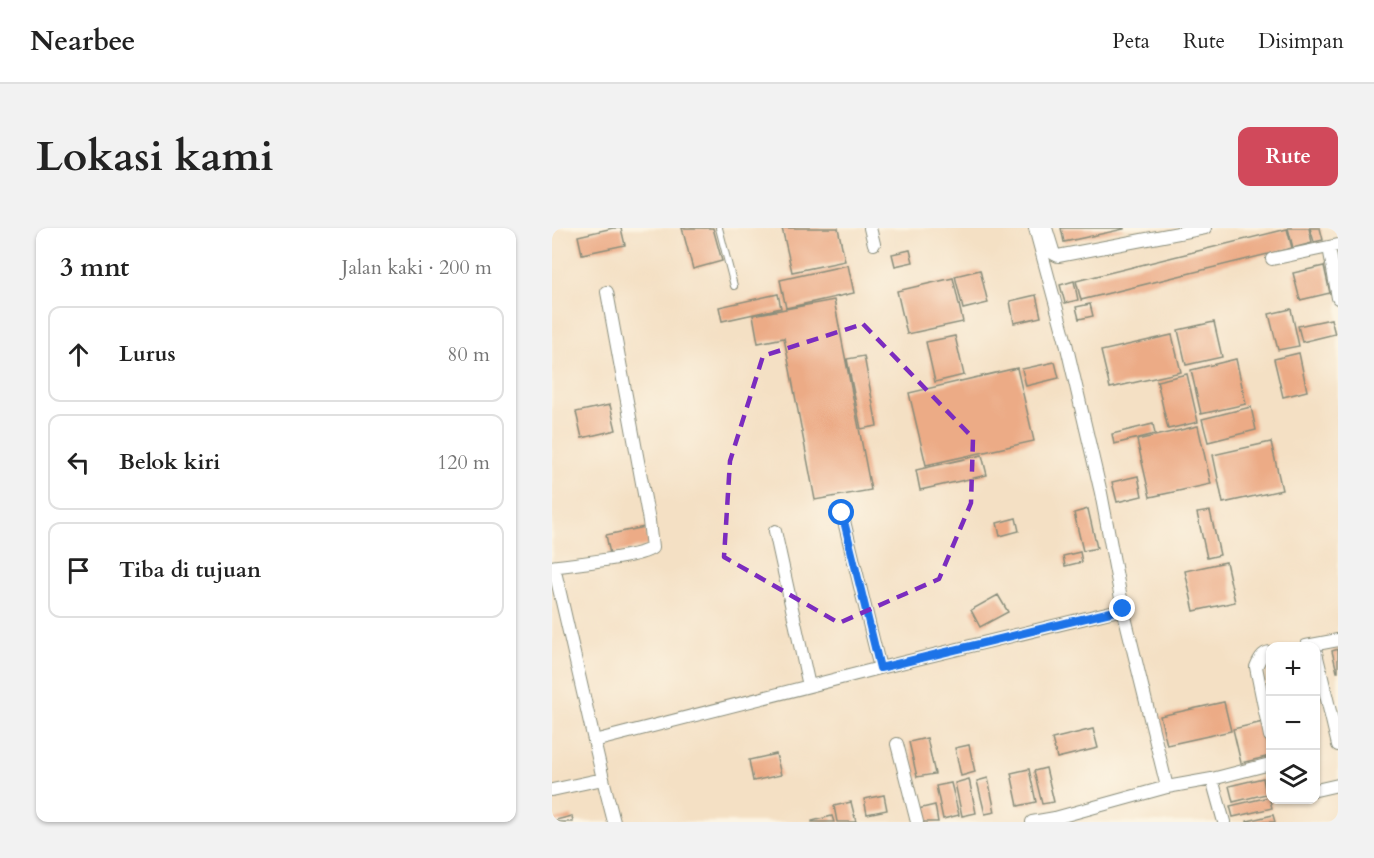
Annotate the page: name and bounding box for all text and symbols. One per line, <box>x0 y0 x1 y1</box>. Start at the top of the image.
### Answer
text: Nearbee <box>30 22 135 60</box>
text: Peta <box>1112 27 1150 56</box>
text: Rute <box>1183 27 1225 56</box>
text: Disimpan <box>1258 27 1344 56</box>
button: Rute <box>1238 127 1338 186</box>
text: Lokasi kami <box>36 128 274 185</box>
text: 3 mnt <box>60 250 129 285</box>
text: Jalan kaki · 200 m <box>342 254 492 281</box>
icon: ahead <box>62 338 95 371</box>
text: Lurus <box>119 339 176 369</box>
text: 80 m <box>447 341 490 368</box>
icon: left <box>62 446 95 479</box>
text: Belok kiri <box>119 447 220 477</box>
text: 120 m <box>437 449 490 476</box>
route start <box>828 499 854 525</box>
icon: arrive <box>62 554 95 587</box>
text: Tiba di tujuan <box>119 555 261 585</box>
route end <box>1109 595 1135 621</box>
map controls <box>1266 642 1320 804</box>
button: + <box>1266 642 1320 696</box>
button: − <box>1266 696 1320 750</box>
button: layers <box>1266 750 1320 804</box>

